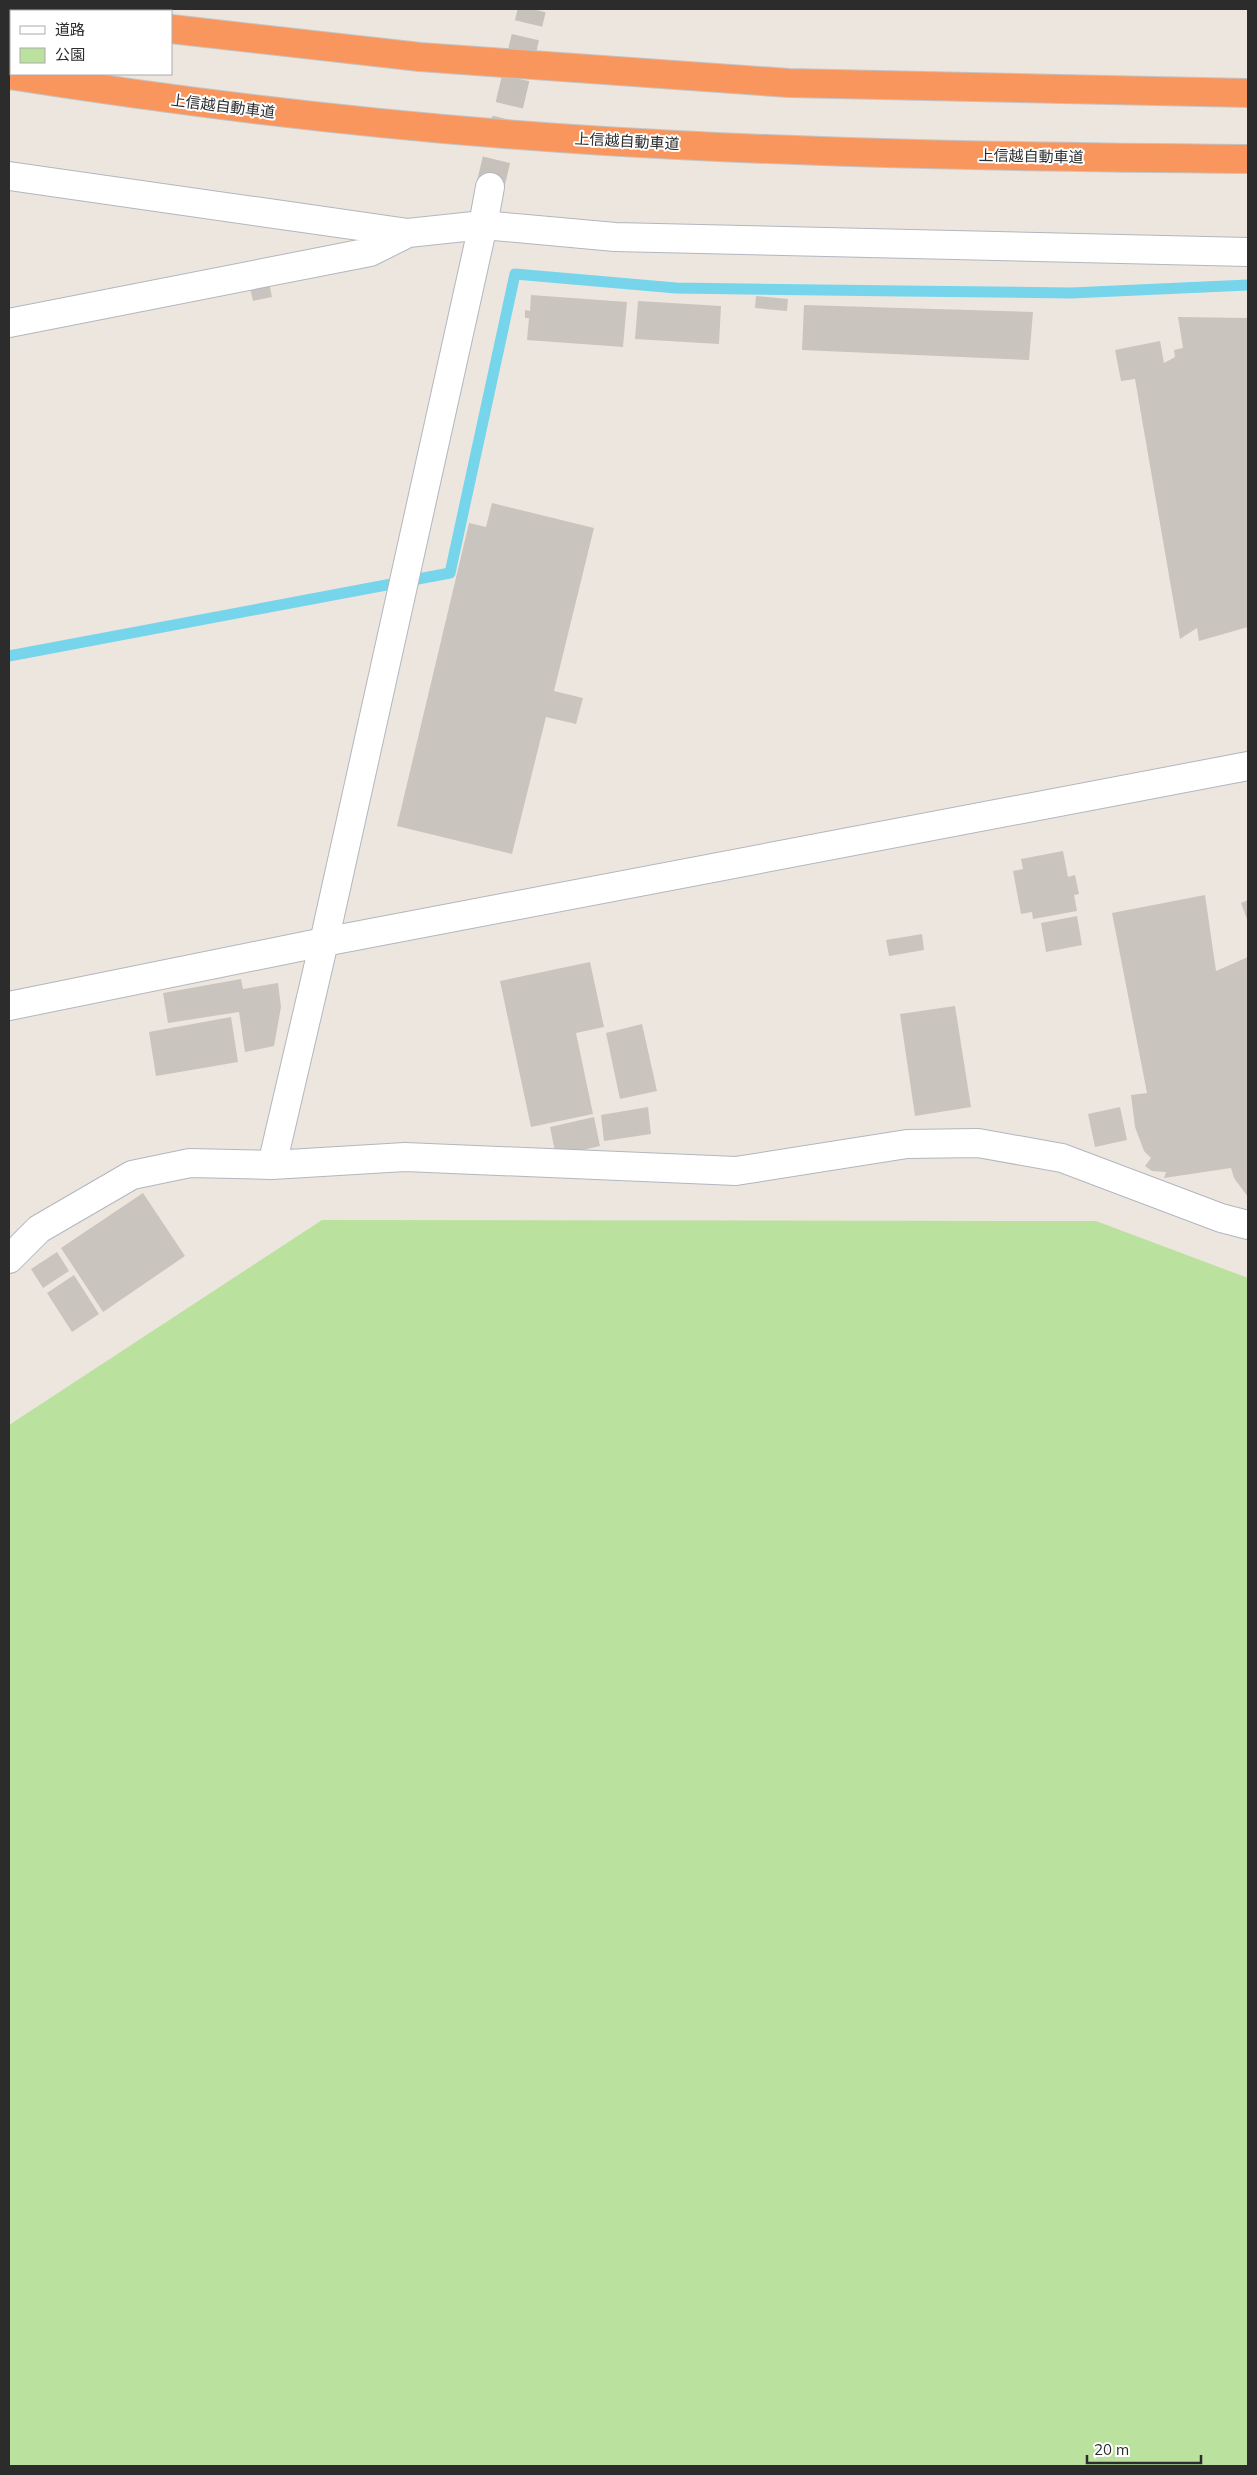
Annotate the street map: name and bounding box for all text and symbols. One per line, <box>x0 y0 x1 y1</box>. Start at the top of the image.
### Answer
legend <box>10 10 172 75</box>
text: 道路 <box>55 20 85 39</box>
text: 公園 <box>55 45 85 64</box>
street label: 上信越自動車道 <box>170 90 276 122</box>
street label: 上信越自動車道 <box>574 129 680 153</box>
street label: 上信越自動車道 <box>978 146 1084 166</box>
scale bar <box>1087 2432 1201 2464</box>
text: 20 m <box>1094 2440 1129 2459</box>

